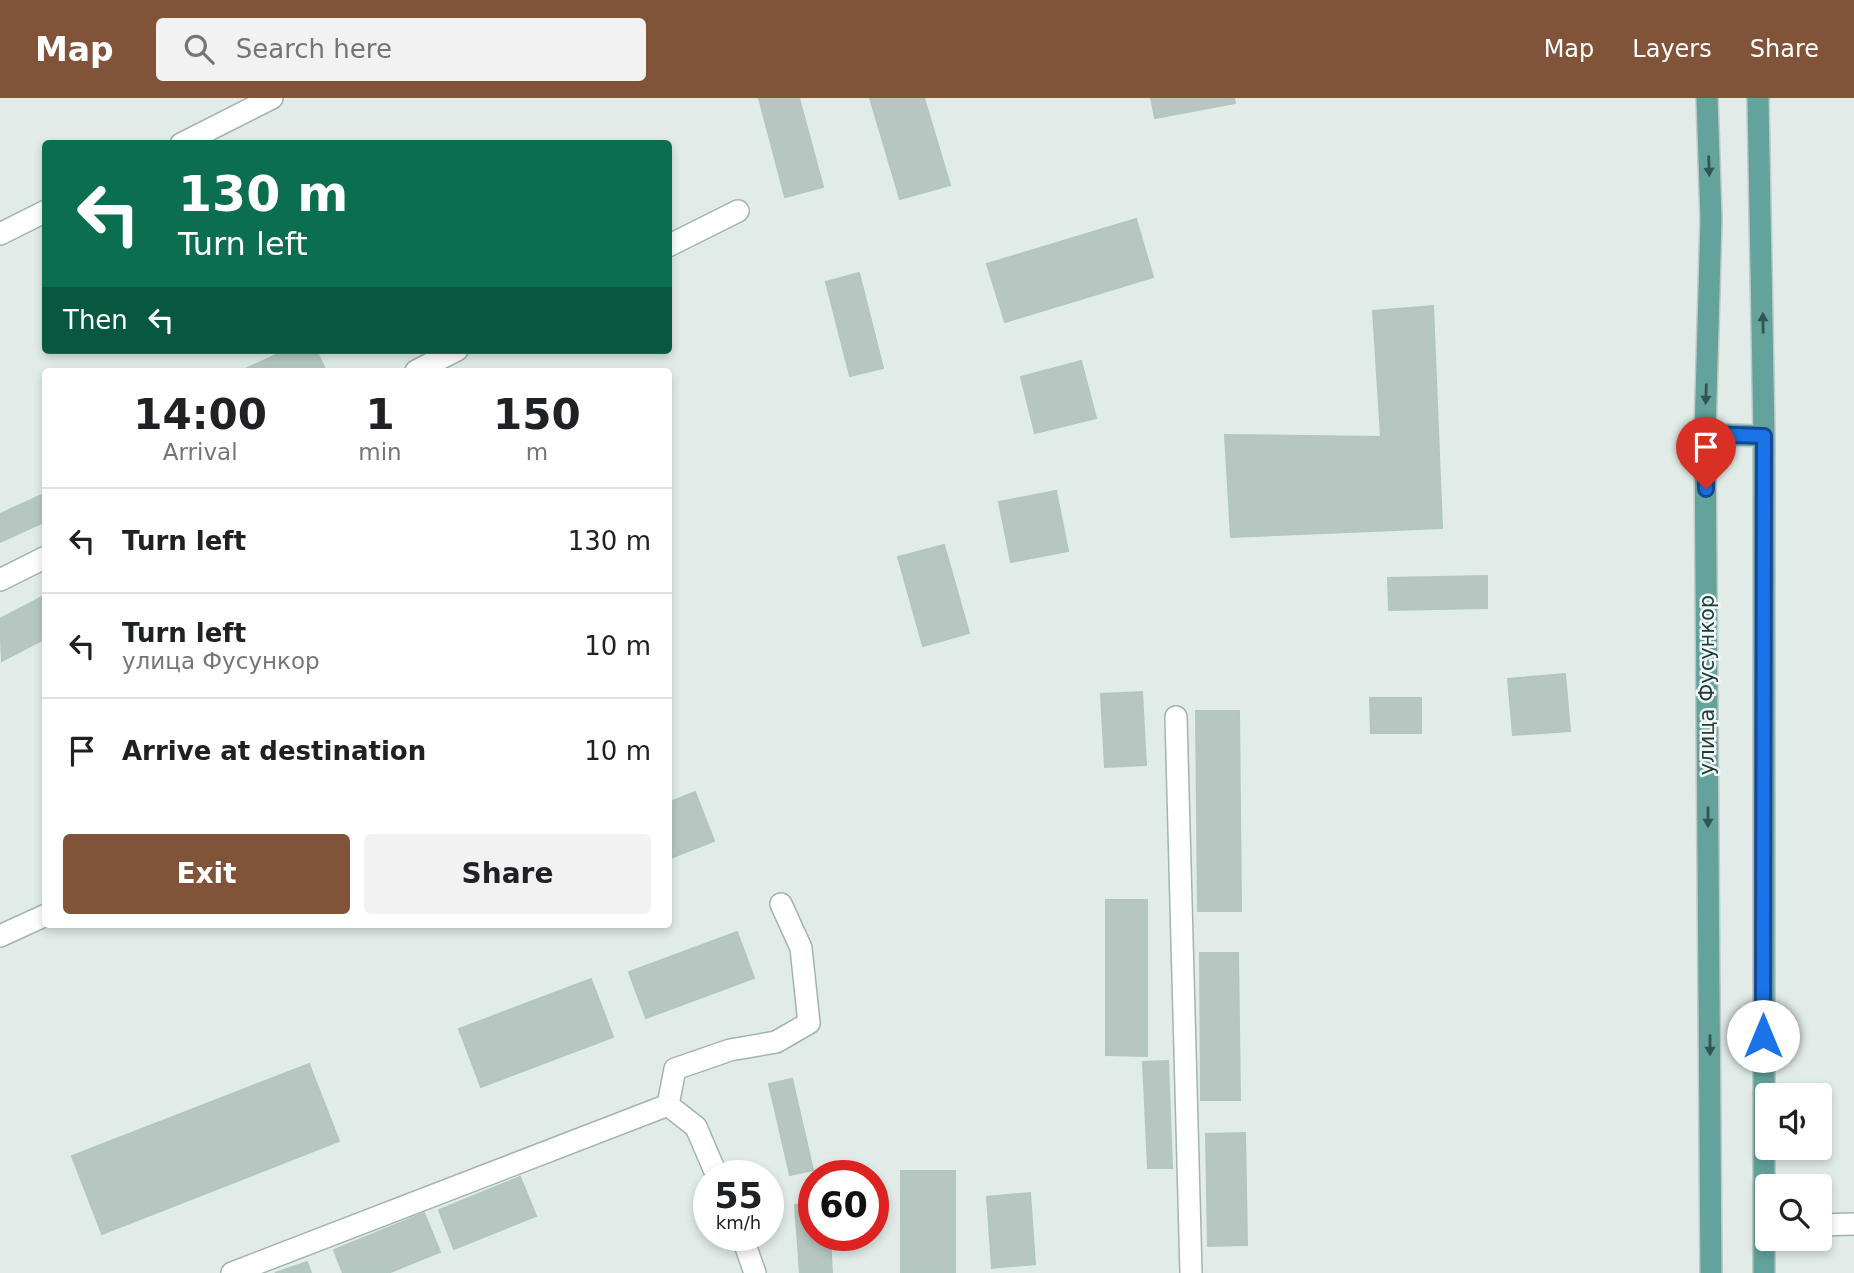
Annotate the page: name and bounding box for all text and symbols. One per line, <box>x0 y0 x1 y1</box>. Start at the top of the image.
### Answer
search box <box>156 18 646 81</box>
text: Map <box>35 30 114 69</box>
icon: search <box>180 30 218 68</box>
text: Search here <box>236 34 392 64</box>
text: Map <box>1544 35 1594 63</box>
text: Layers <box>1632 35 1712 63</box>
text: Share <box>1750 35 1819 63</box>
one-way arrow <box>1704 155 1715 177</box>
text: 130 m <box>178 166 348 223</box>
icon: left <box>63 168 154 259</box>
text: Turn left <box>178 225 308 263</box>
icon: left <box>142 301 180 339</box>
text: Then <box>63 305 128 335</box>
one-way arrow <box>1757 312 1769 334</box>
one-way arrow <box>1701 383 1712 405</box>
text: 14:00 <box>133 390 267 439</box>
text: 1 <box>365 390 395 439</box>
text: 150 <box>493 390 581 439</box>
pin <box>1676 417 1736 489</box>
icon: arrive <box>1687 428 1725 466</box>
text: Arrival <box>163 439 238 465</box>
text: min <box>358 439 402 465</box>
text: m <box>526 439 548 465</box>
icon: left <box>63 522 101 560</box>
text: Turn left <box>122 526 246 556</box>
text: 130 m <box>568 526 651 556</box>
street label: улица Фусункор <box>1695 595 1719 775</box>
text: Turn left <box>122 618 246 648</box>
icon: left <box>63 627 101 665</box>
text: 10 m <box>584 631 651 661</box>
text: улица Фусункор <box>122 648 320 674</box>
icon: arrive <box>63 732 101 770</box>
text: Arrive at destination <box>122 736 426 766</box>
text: 10 m <box>584 736 651 766</box>
one-way arrow <box>1702 806 1714 828</box>
button: Exit <box>63 834 350 914</box>
button: Share <box>364 834 651 914</box>
position arrow <box>1726 999 1800 1073</box>
one-way arrow <box>1704 1034 1716 1056</box>
map controls <box>1755 1083 1832 1251</box>
button: sound <box>1755 1083 1832 1160</box>
speed limit sign: 60 <box>798 1160 889 1251</box>
button: search <box>1755 1174 1832 1251</box>
text: 55 <box>714 1176 763 1216</box>
text: km/h <box>716 1212 761 1233</box>

